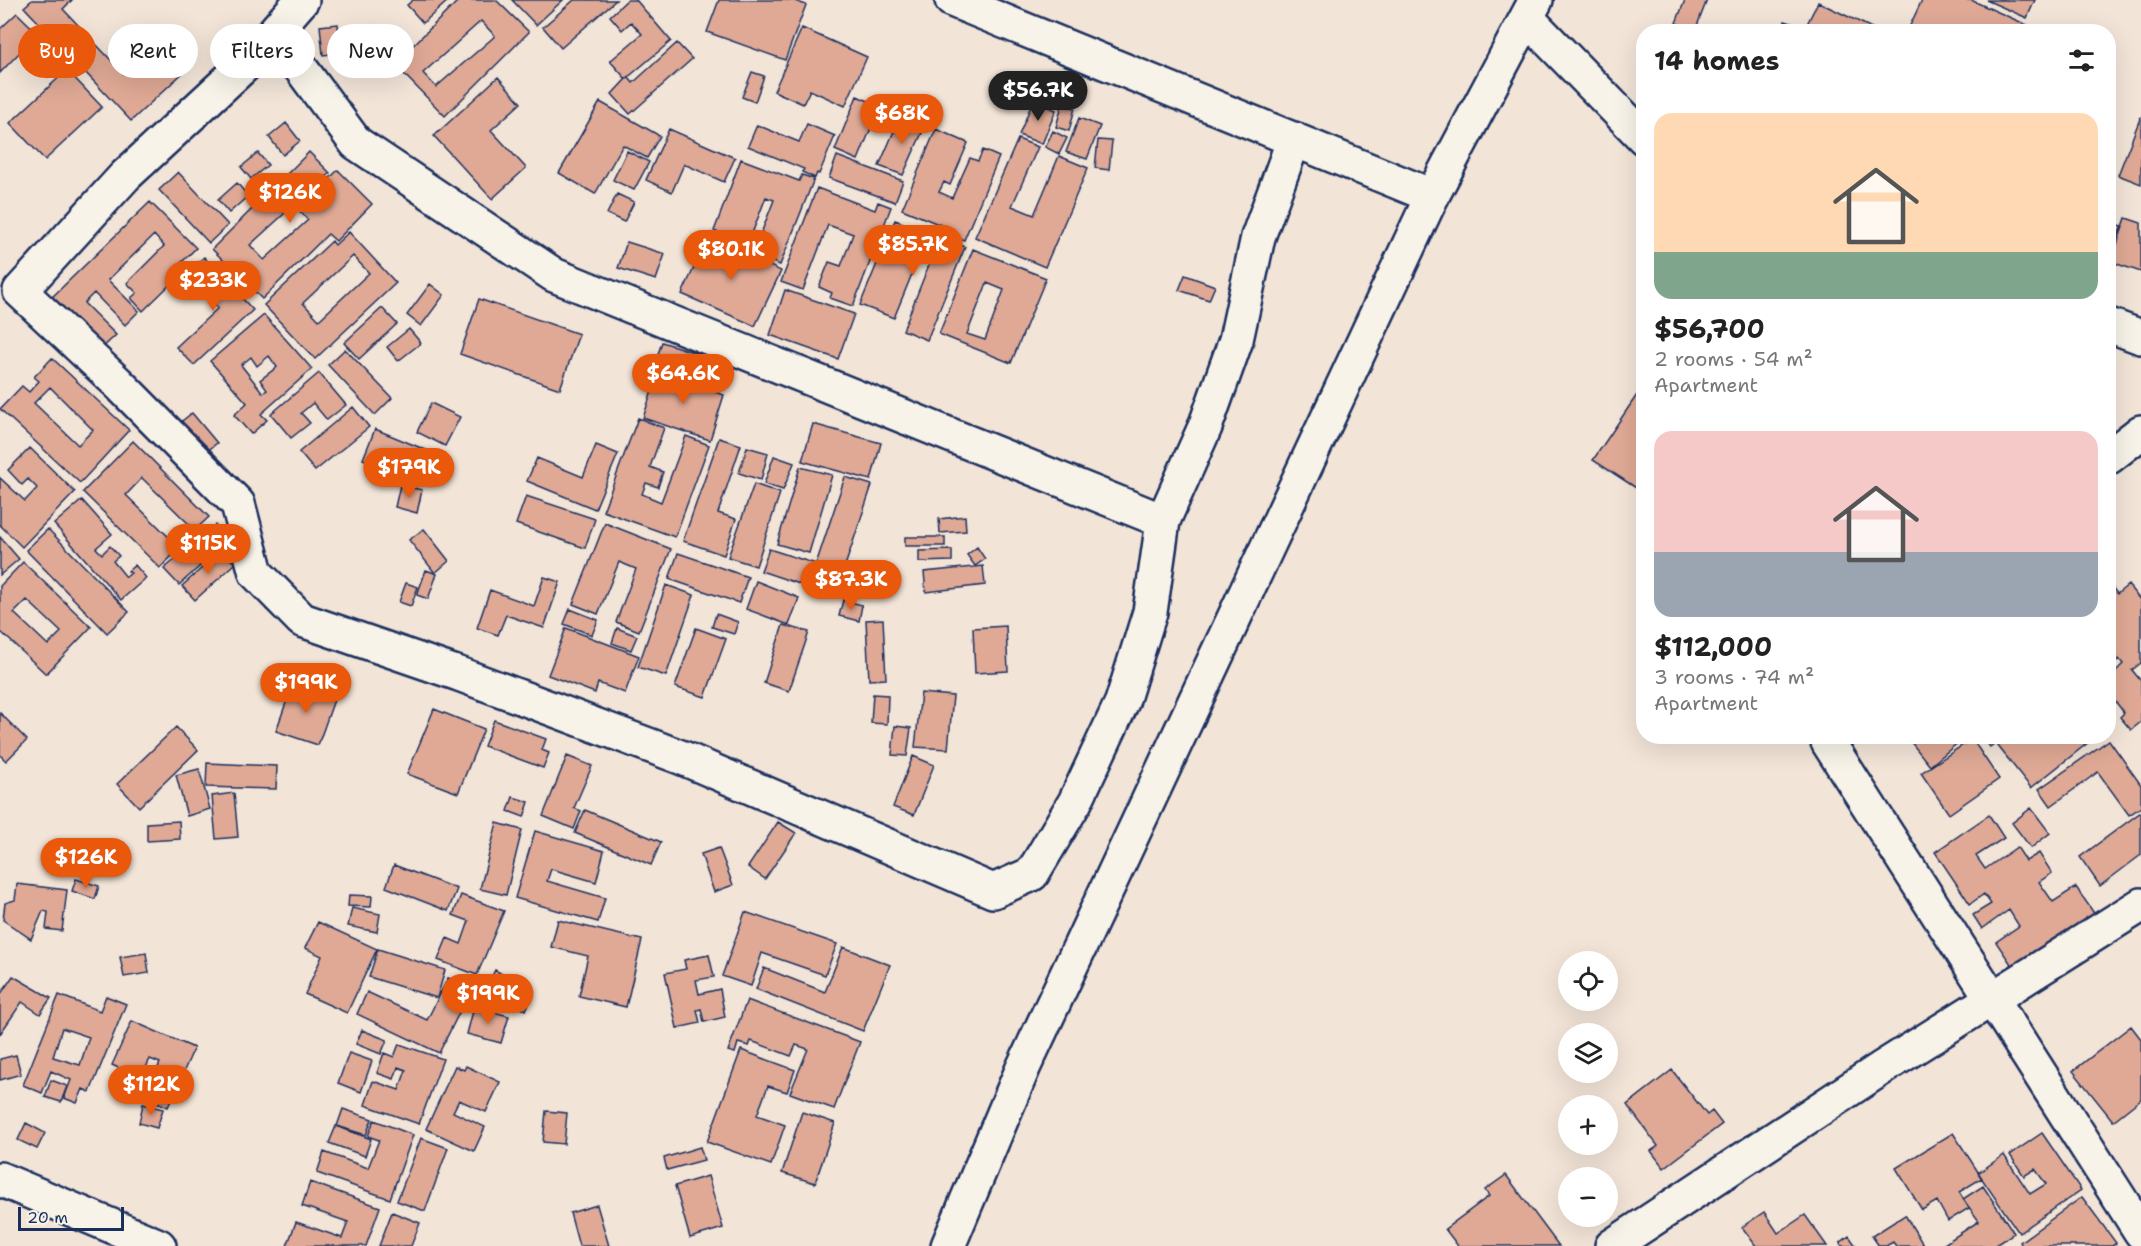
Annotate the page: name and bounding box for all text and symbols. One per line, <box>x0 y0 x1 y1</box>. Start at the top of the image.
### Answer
chip: Buy <box>18 24 96 78</box>
chip: Rent <box>108 24 198 78</box>
chip: Filters <box>210 24 315 78</box>
chip: New <box>327 24 414 78</box>
text: 14 homes <box>1654 43 1780 78</box>
icon: filters <box>2065 44 2098 77</box>
pin: $56.7K <box>989 71 1087 122</box>
text: $56.7K <box>1002 77 1074 103</box>
pin: $68K <box>866 94 938 145</box>
text: $68K <box>874 100 930 126</box>
icon: home <box>1822 152 1930 260</box>
pin: $126K <box>248 173 332 224</box>
text: $126K <box>259 179 321 205</box>
pin: $85.7K <box>864 225 962 276</box>
pin: $80.1K <box>682 230 780 281</box>
text: $85.7K <box>878 231 948 257</box>
text: $80.1K <box>697 236 765 262</box>
pin: $233K <box>171 261 255 312</box>
text: $233K <box>179 267 247 293</box>
text: $56,700 <box>1654 311 1765 346</box>
text: 2 rooms · 54 m² <box>1654 346 1813 372</box>
pin: $64.6K <box>634 354 732 405</box>
text: $64.6K <box>646 360 720 386</box>
text: Apartment <box>1654 372 1758 398</box>
pin: $179K <box>367 448 451 499</box>
text: $179K <box>377 454 441 480</box>
icon: home <box>1822 470 1930 578</box>
pin: $115K <box>166 524 250 575</box>
text: $115K <box>180 530 236 556</box>
pin: $87.3K <box>802 560 900 611</box>
text: $87.3K <box>815 566 887 592</box>
text: $112,000 <box>1654 629 1772 664</box>
pin: $199K <box>264 663 348 714</box>
text: 3 rooms · 74 m² <box>1654 664 1814 690</box>
text: $199K <box>274 669 338 695</box>
text: Apartment <box>1654 690 1758 716</box>
pin: $126K <box>44 838 128 889</box>
text: $126K <box>55 844 117 870</box>
map controls <box>1558 951 1618 1227</box>
button: locate <box>1558 951 1618 1011</box>
pin: $199K <box>446 974 530 1025</box>
text: $199K <box>456 980 520 1006</box>
button: layers <box>1558 1023 1618 1083</box>
pin: $112K <box>109 1065 193 1116</box>
text: $112K <box>122 1071 180 1097</box>
button: + <box>1558 1095 1618 1155</box>
button: − <box>1558 1167 1618 1227</box>
scale bar <box>18 1204 124 1232</box>
text: 20 m <box>27 1207 68 1228</box>

